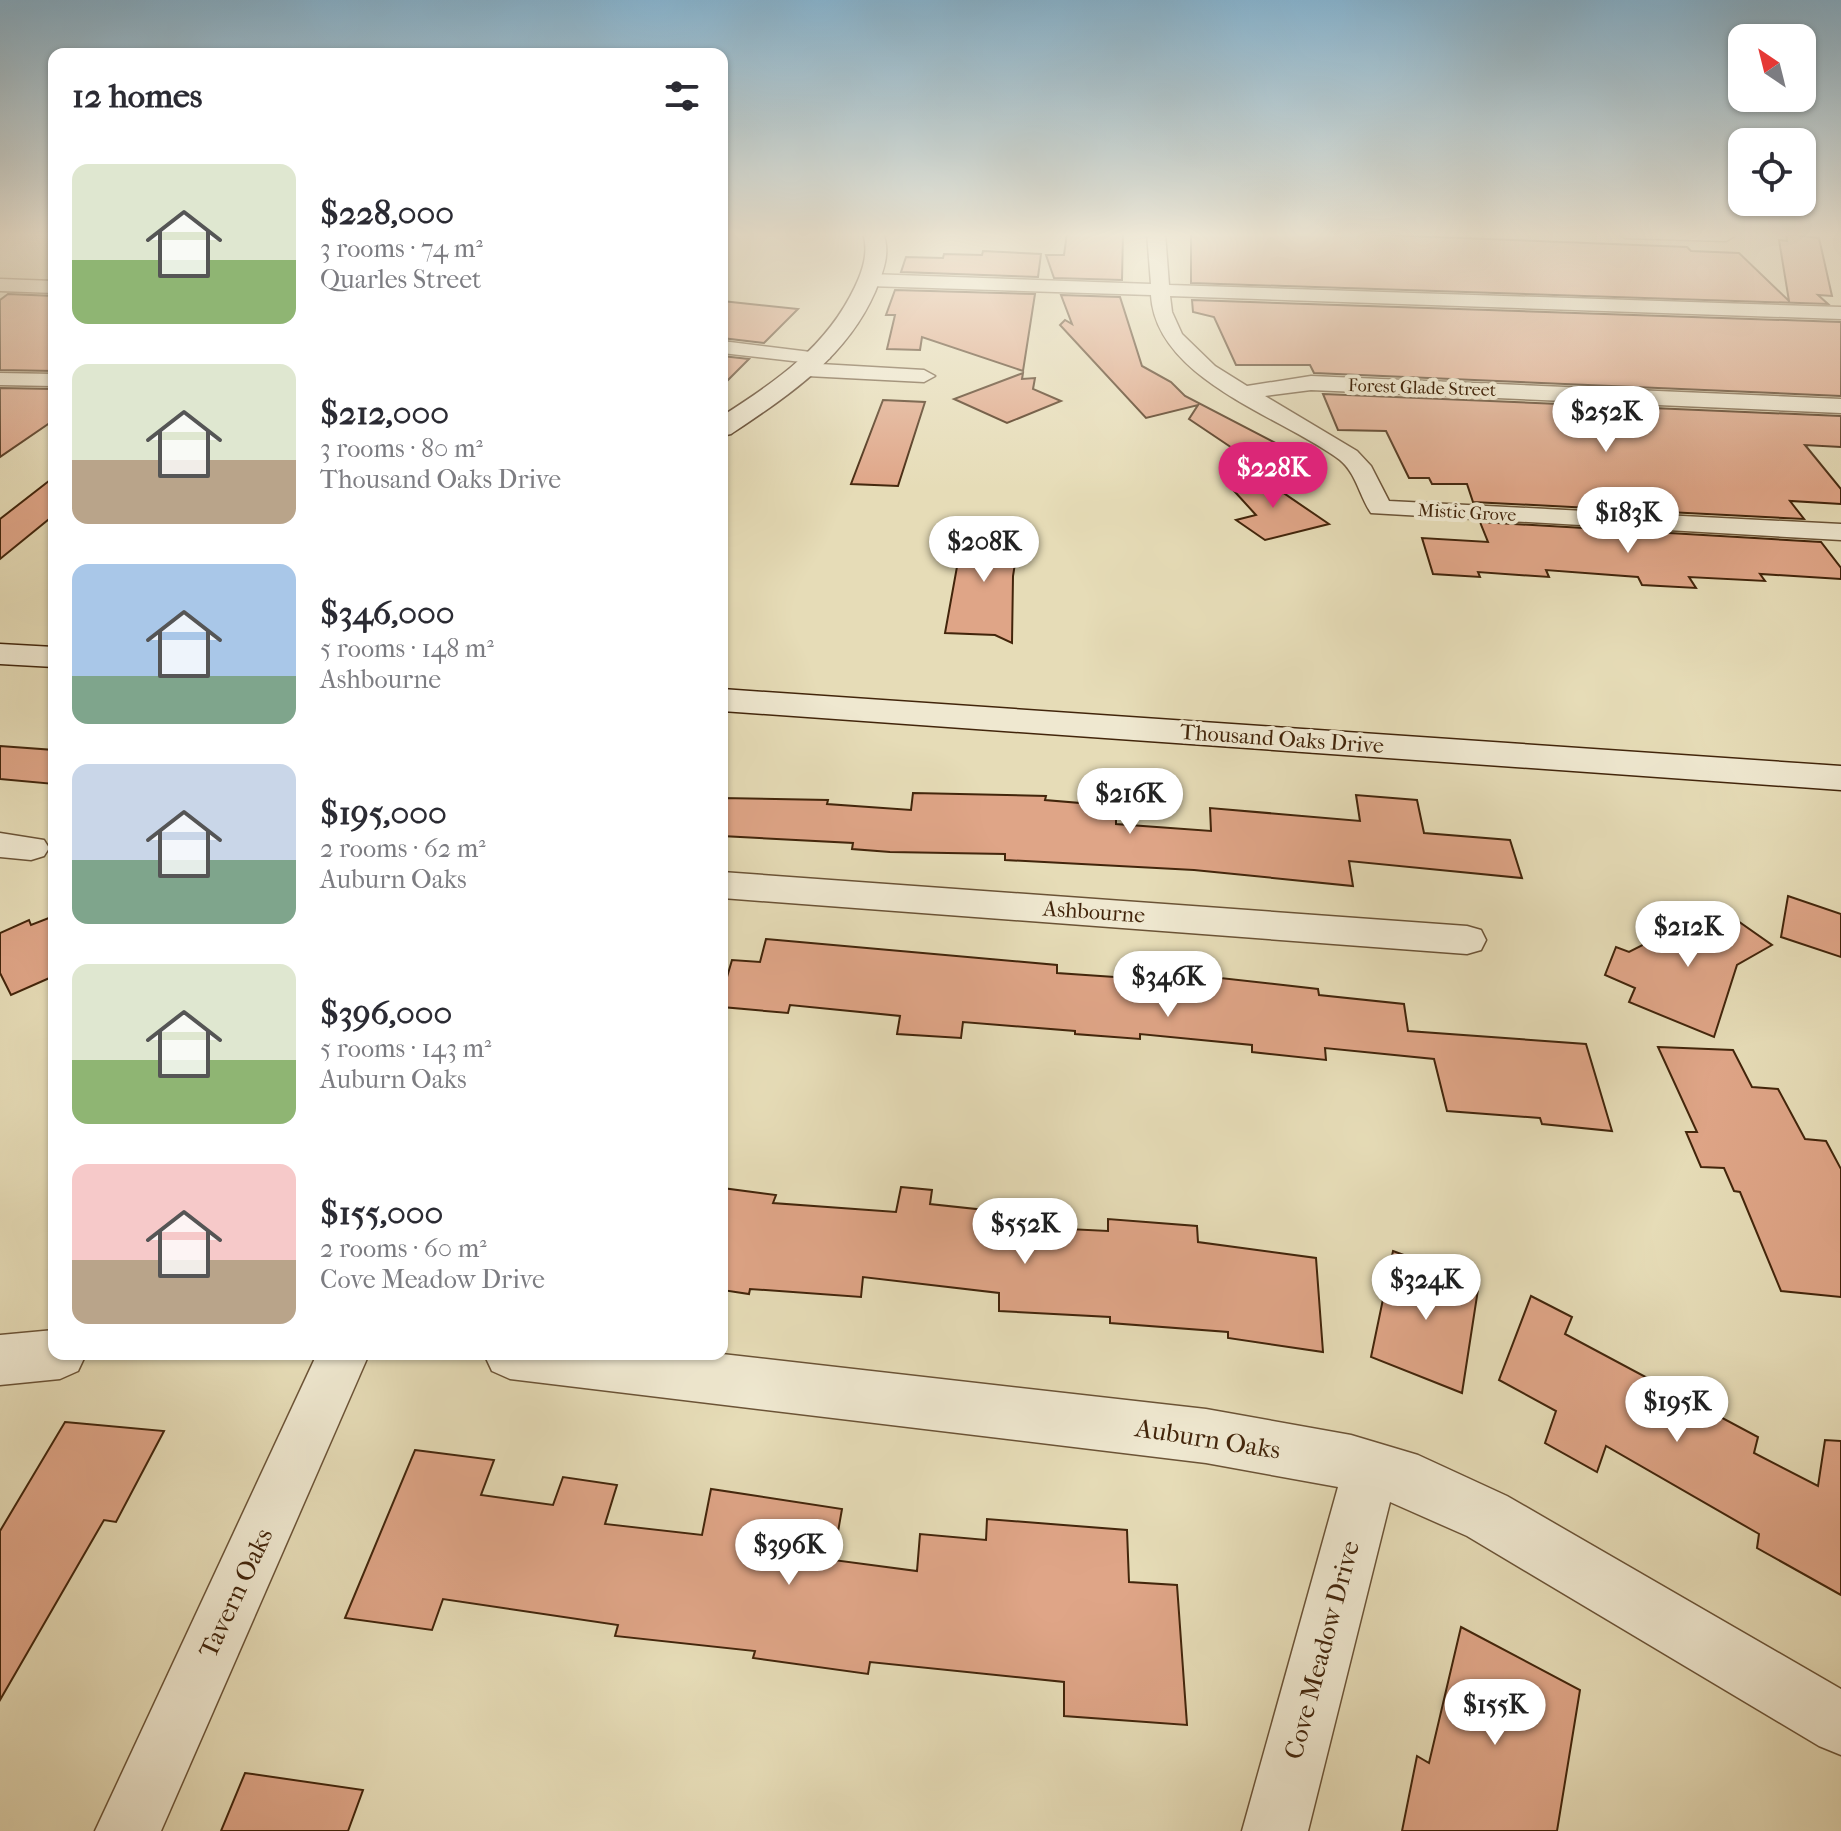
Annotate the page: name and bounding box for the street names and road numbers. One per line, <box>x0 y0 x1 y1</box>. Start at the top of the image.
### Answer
street label: Forest Glade Street <box>1348 375 1497 401</box>
street label: Mistic Grove <box>1417 500 1517 526</box>
street label: Thousand Oaks Drive <box>1179 719 1385 759</box>
street label: Ashbourne <box>1041 895 1146 929</box>
street label: Auburn Oaks <box>1132 1412 1283 1466</box>
street label: Tavern Oaks <box>192 1523 280 1663</box>
street label: Cove Meadow Drive <box>1278 1537 1366 1763</box>

